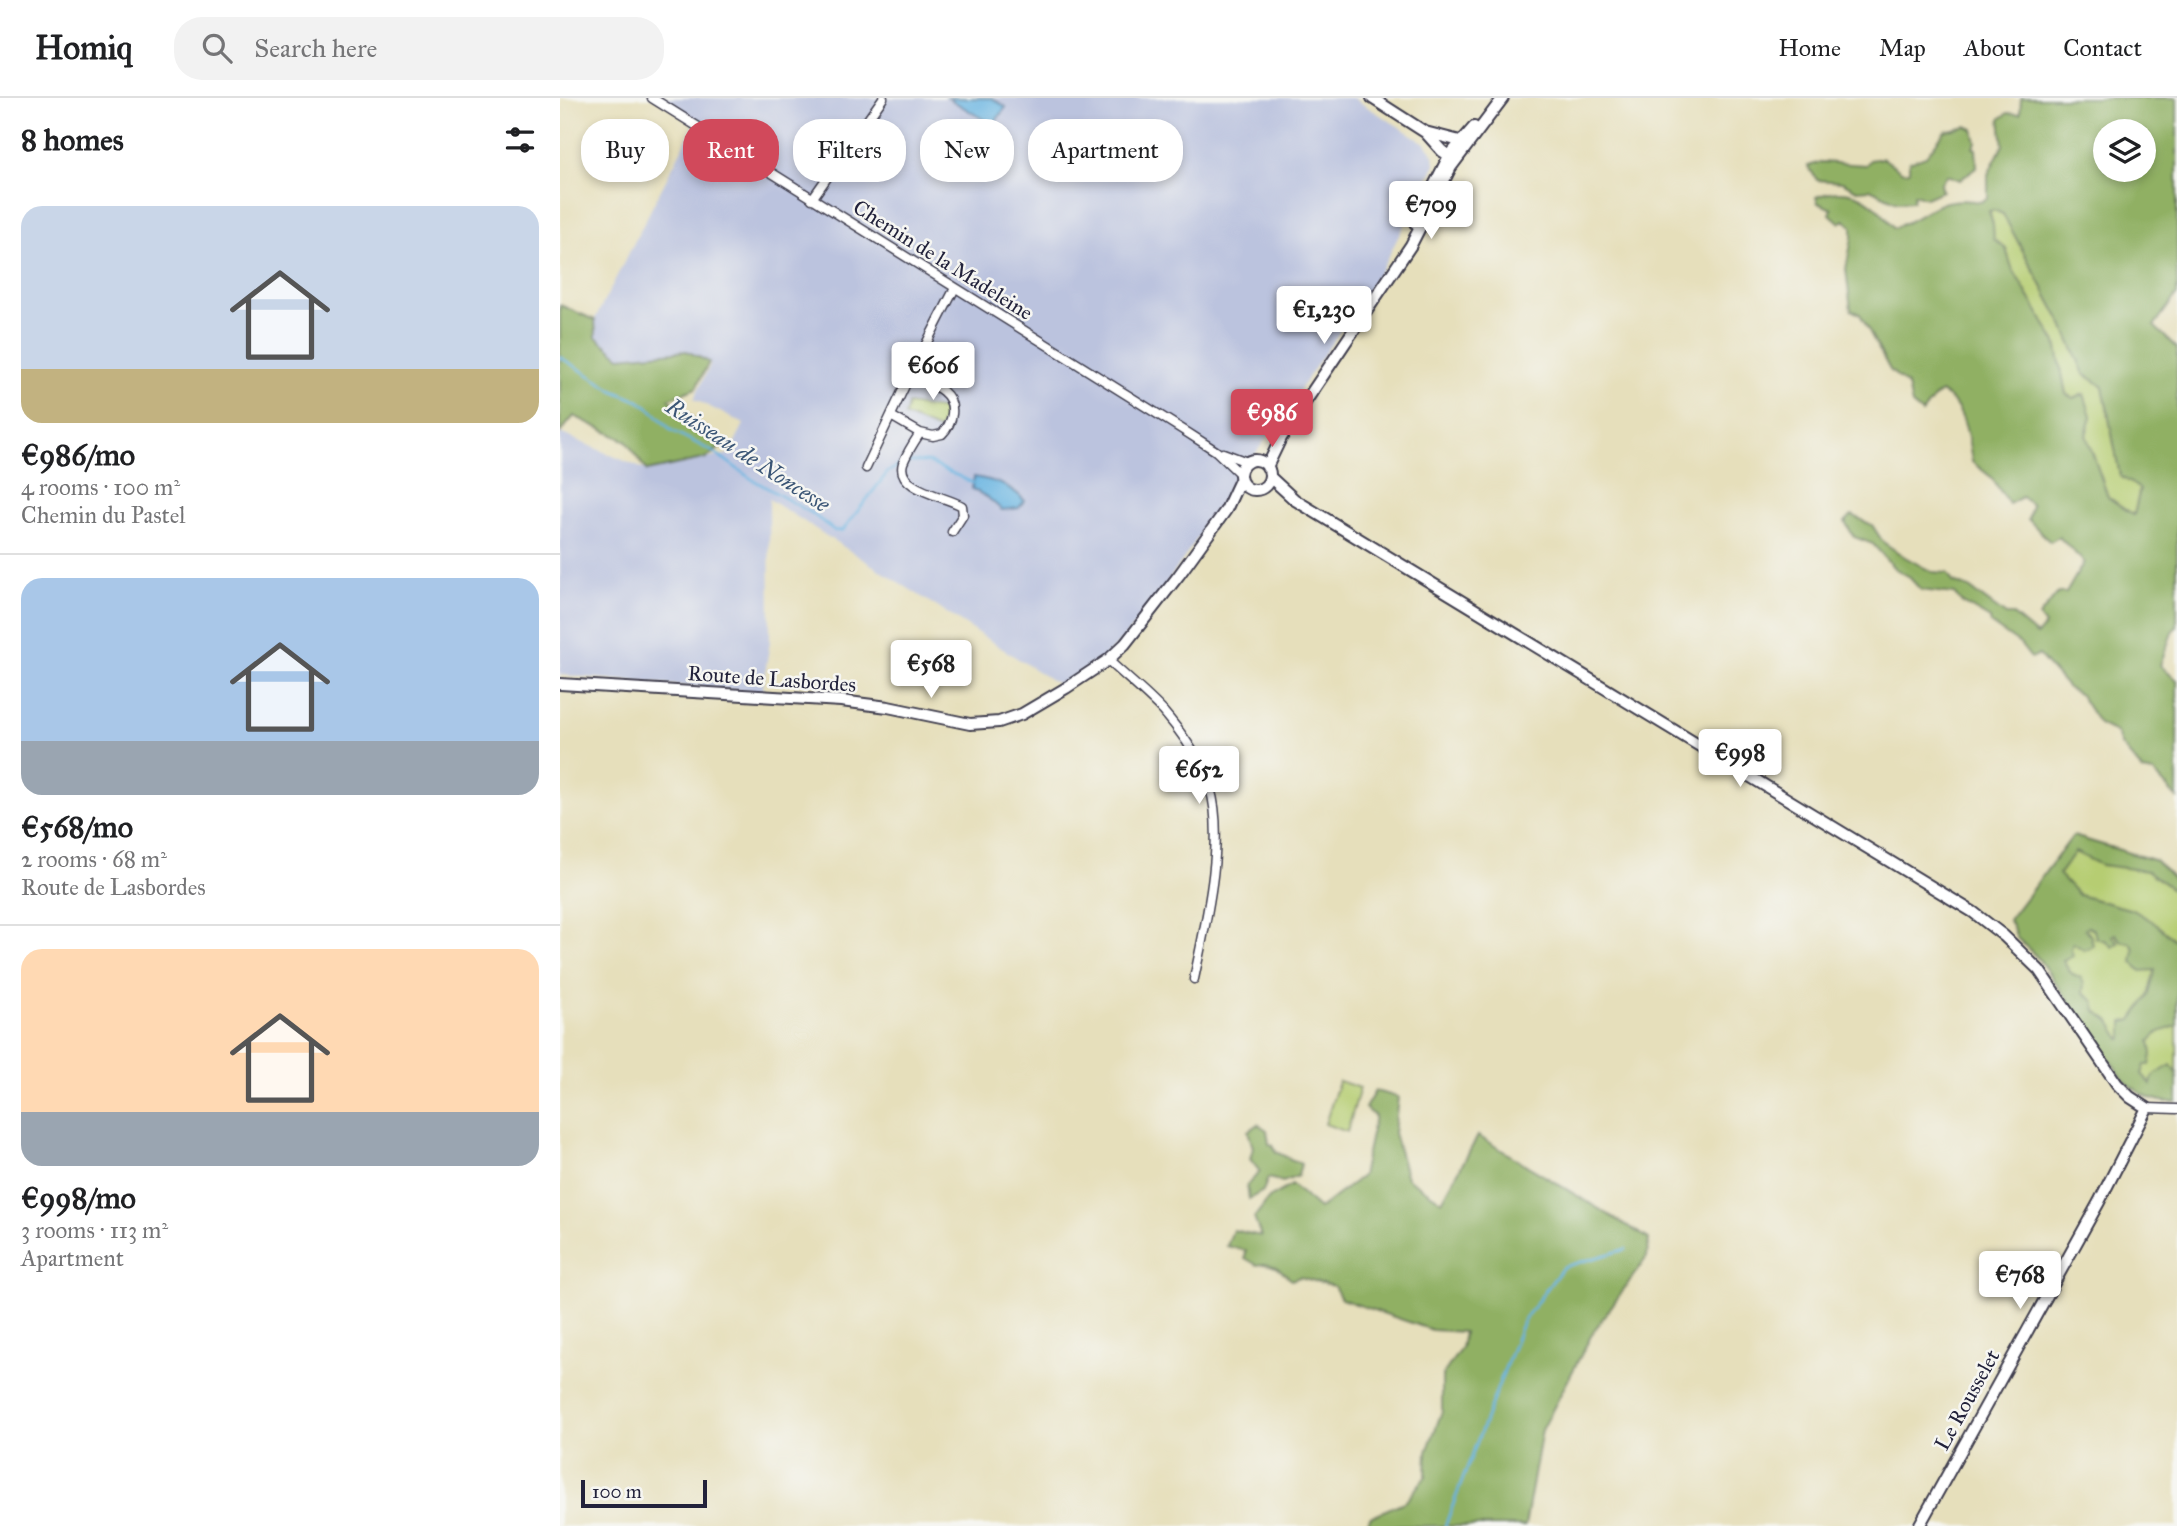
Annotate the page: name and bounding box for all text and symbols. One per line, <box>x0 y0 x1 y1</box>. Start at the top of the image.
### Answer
search box <box>174 17 664 80</box>
text: Homiq <box>35 28 132 68</box>
icon: search <box>198 29 236 67</box>
text: Search here <box>254 32 377 64</box>
text: Home <box>1778 33 1841 63</box>
text: Map <box>1879 33 1926 63</box>
text: About <box>1964 33 2025 63</box>
text: Contact <box>2063 33 2142 63</box>
chip: Buy <box>581 119 669 182</box>
chip: Rent <box>683 119 779 182</box>
chip: Filters <box>793 119 906 182</box>
chip: New <box>920 119 1014 182</box>
chip: Apartment <box>1028 119 1183 182</box>
map controls <box>2093 119 2156 182</box>
button: layers <box>2093 119 2156 182</box>
icon: filters <box>501 121 539 159</box>
text: 8 homes <box>21 122 124 158</box>
pin: €709 <box>1390 181 1472 241</box>
text: €709 <box>1405 190 1457 218</box>
street label: Chemin de la Madeleine <box>848 194 1038 326</box>
icon: home <box>217 252 343 378</box>
pin: €1,230 <box>1267 286 1381 346</box>
text: €1,230 <box>1293 295 1355 323</box>
pin: €606 <box>892 342 974 402</box>
text: €606 <box>908 351 958 379</box>
pin: €986 <box>1231 390 1313 449</box>
water label: Ruisseau de Noncesse <box>660 391 835 518</box>
text: €986 <box>1247 398 1297 426</box>
text: €986/mo <box>21 437 135 473</box>
text: 4 rooms · 100 m² <box>21 473 180 501</box>
text: Chemin du Pastel <box>21 501 186 529</box>
icon: home <box>217 624 343 750</box>
pin: €568 <box>890 640 972 700</box>
text: €568 <box>907 649 955 677</box>
street label: Route de Lasbordes <box>687 660 857 698</box>
pin: €998 <box>1699 730 1781 789</box>
text: €998 <box>1715 738 1765 766</box>
pin: €652 <box>1158 746 1240 806</box>
text: €652 <box>1175 755 1223 783</box>
text: €568/mo <box>21 809 133 845</box>
text: 2 rooms · 68 m² <box>21 845 167 873</box>
text: Route de Lasbordes <box>21 873 206 901</box>
icon: home <box>217 995 343 1121</box>
text: €998/mo <box>21 1180 136 1216</box>
text: 3 rooms · 113 m² <box>21 1216 168 1244</box>
text: Apartment <box>21 1244 124 1272</box>
pin: €768 <box>1979 1252 2061 1311</box>
text: €768 <box>1995 1260 2045 1288</box>
street label: Le Rousselet <box>1929 1345 2006 1455</box>
scale bar <box>581 1477 707 1509</box>
text: 100 m <box>592 1480 642 1503</box>

